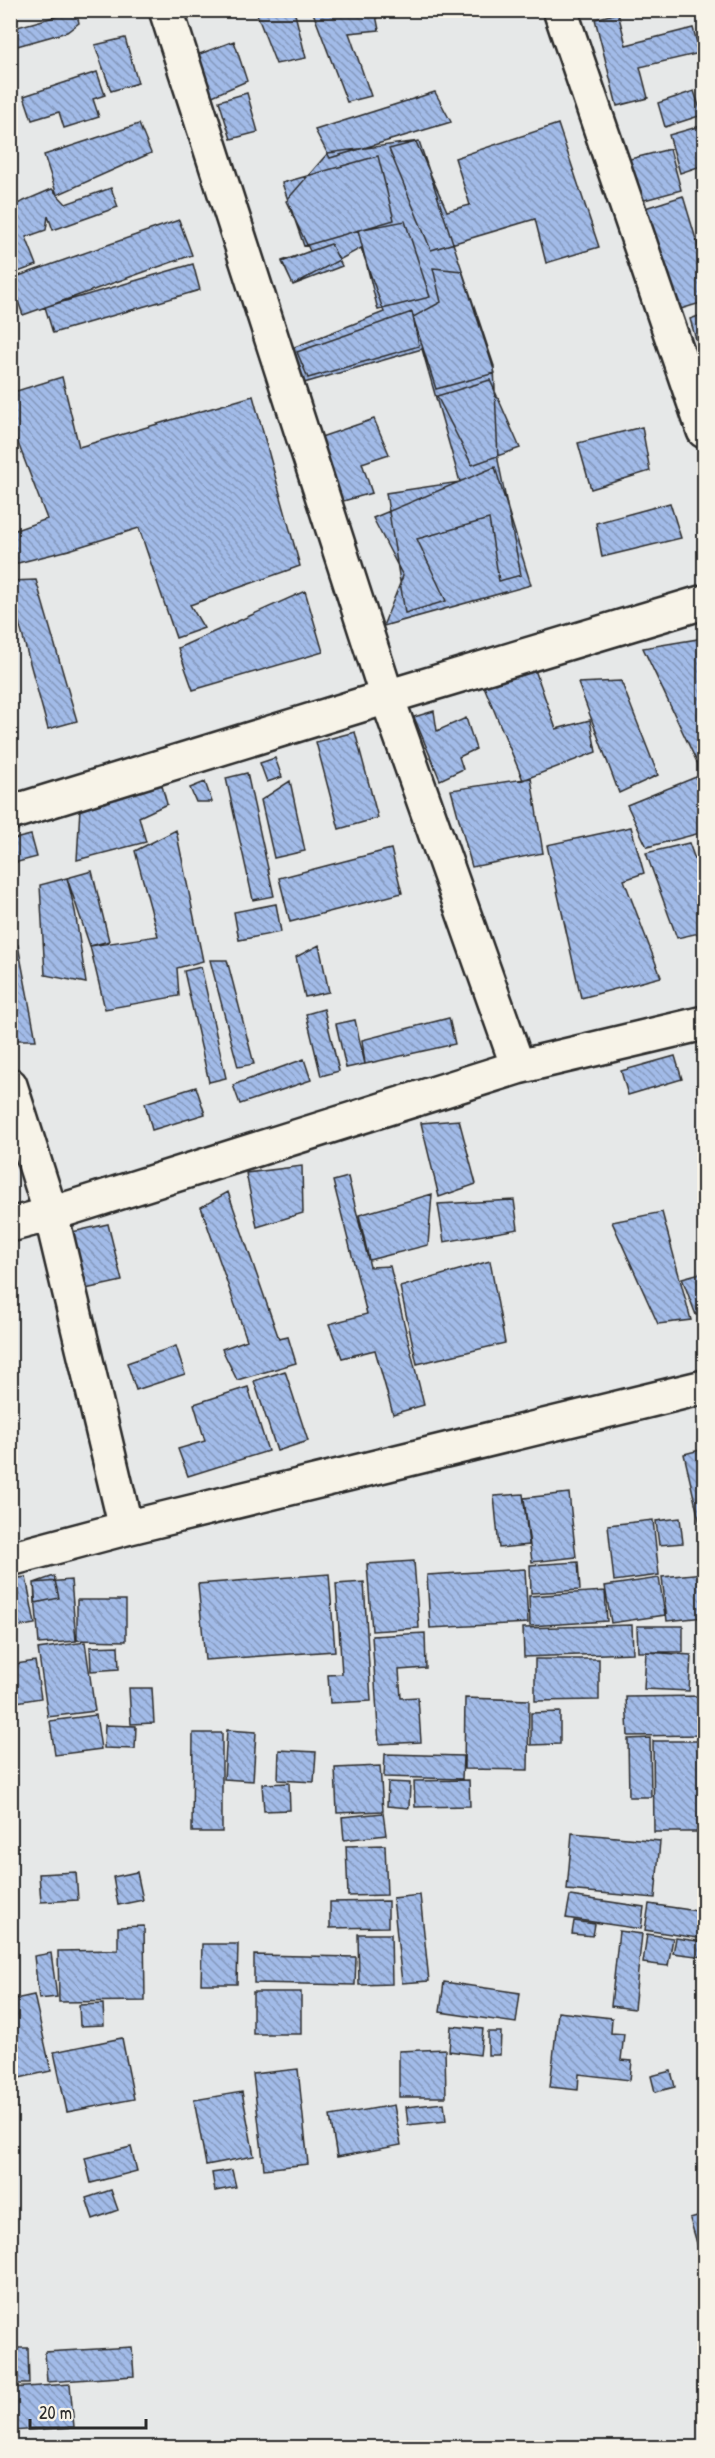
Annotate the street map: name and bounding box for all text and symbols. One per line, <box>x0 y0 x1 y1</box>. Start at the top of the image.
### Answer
scale bar <box>30 2392 146 2430</box>
text: 20 m <box>39 2400 72 2425</box>

